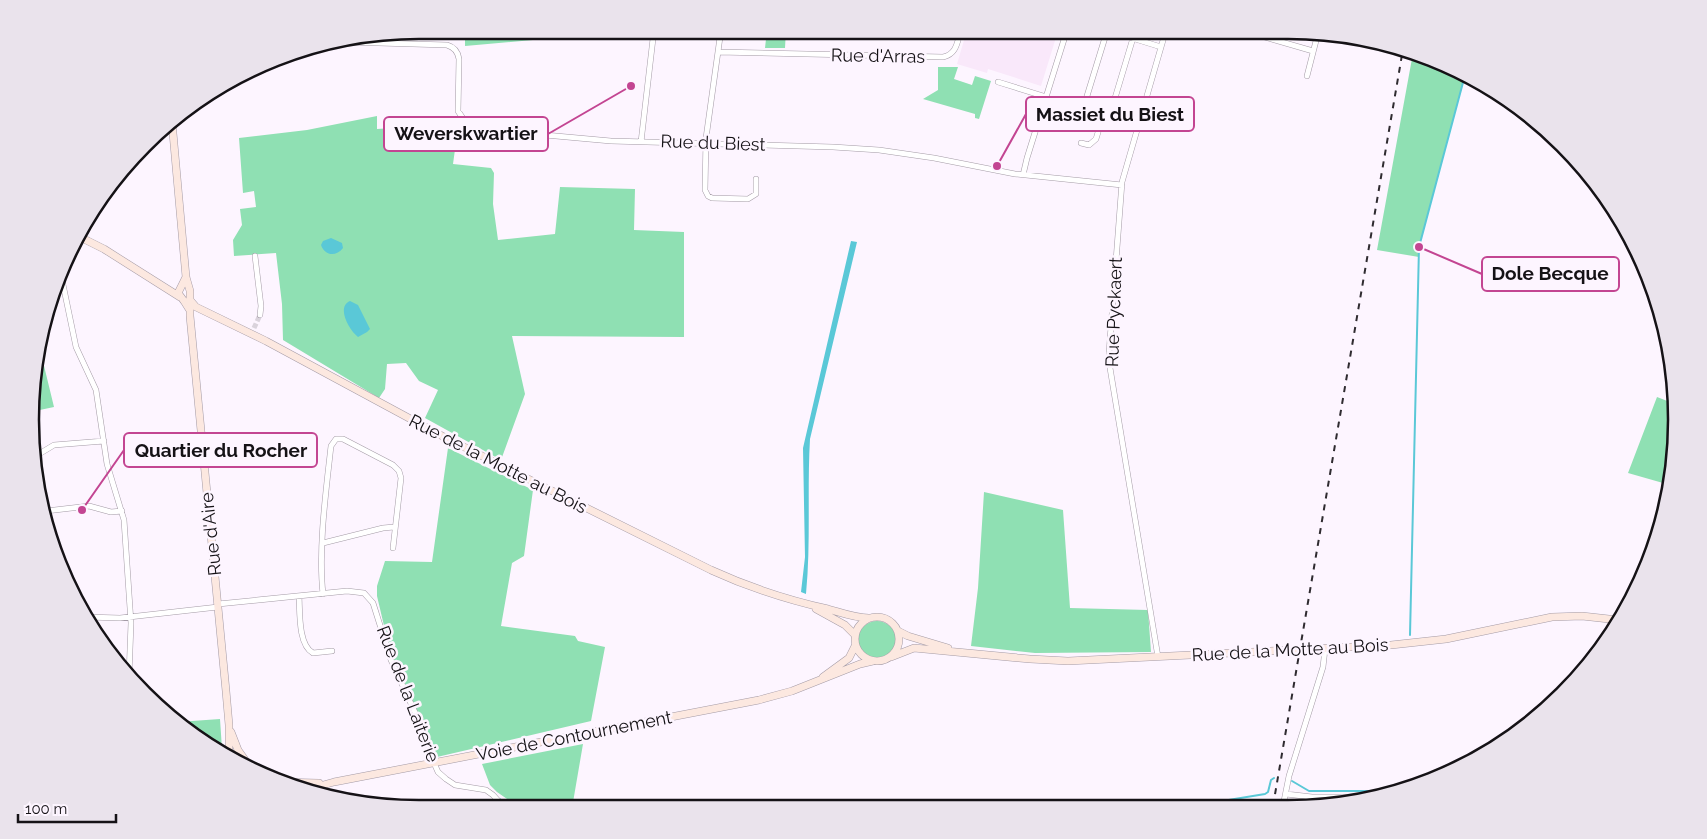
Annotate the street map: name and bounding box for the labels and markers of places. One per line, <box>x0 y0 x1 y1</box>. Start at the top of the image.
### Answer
callout: Massiet du Biest <box>1026 97 1194 131</box>
callout: Weverskwartier <box>384 117 548 151</box>
callout: Dole Becque <box>1482 257 1619 291</box>
callout: Quartier du Rocher <box>124 433 317 467</box>

